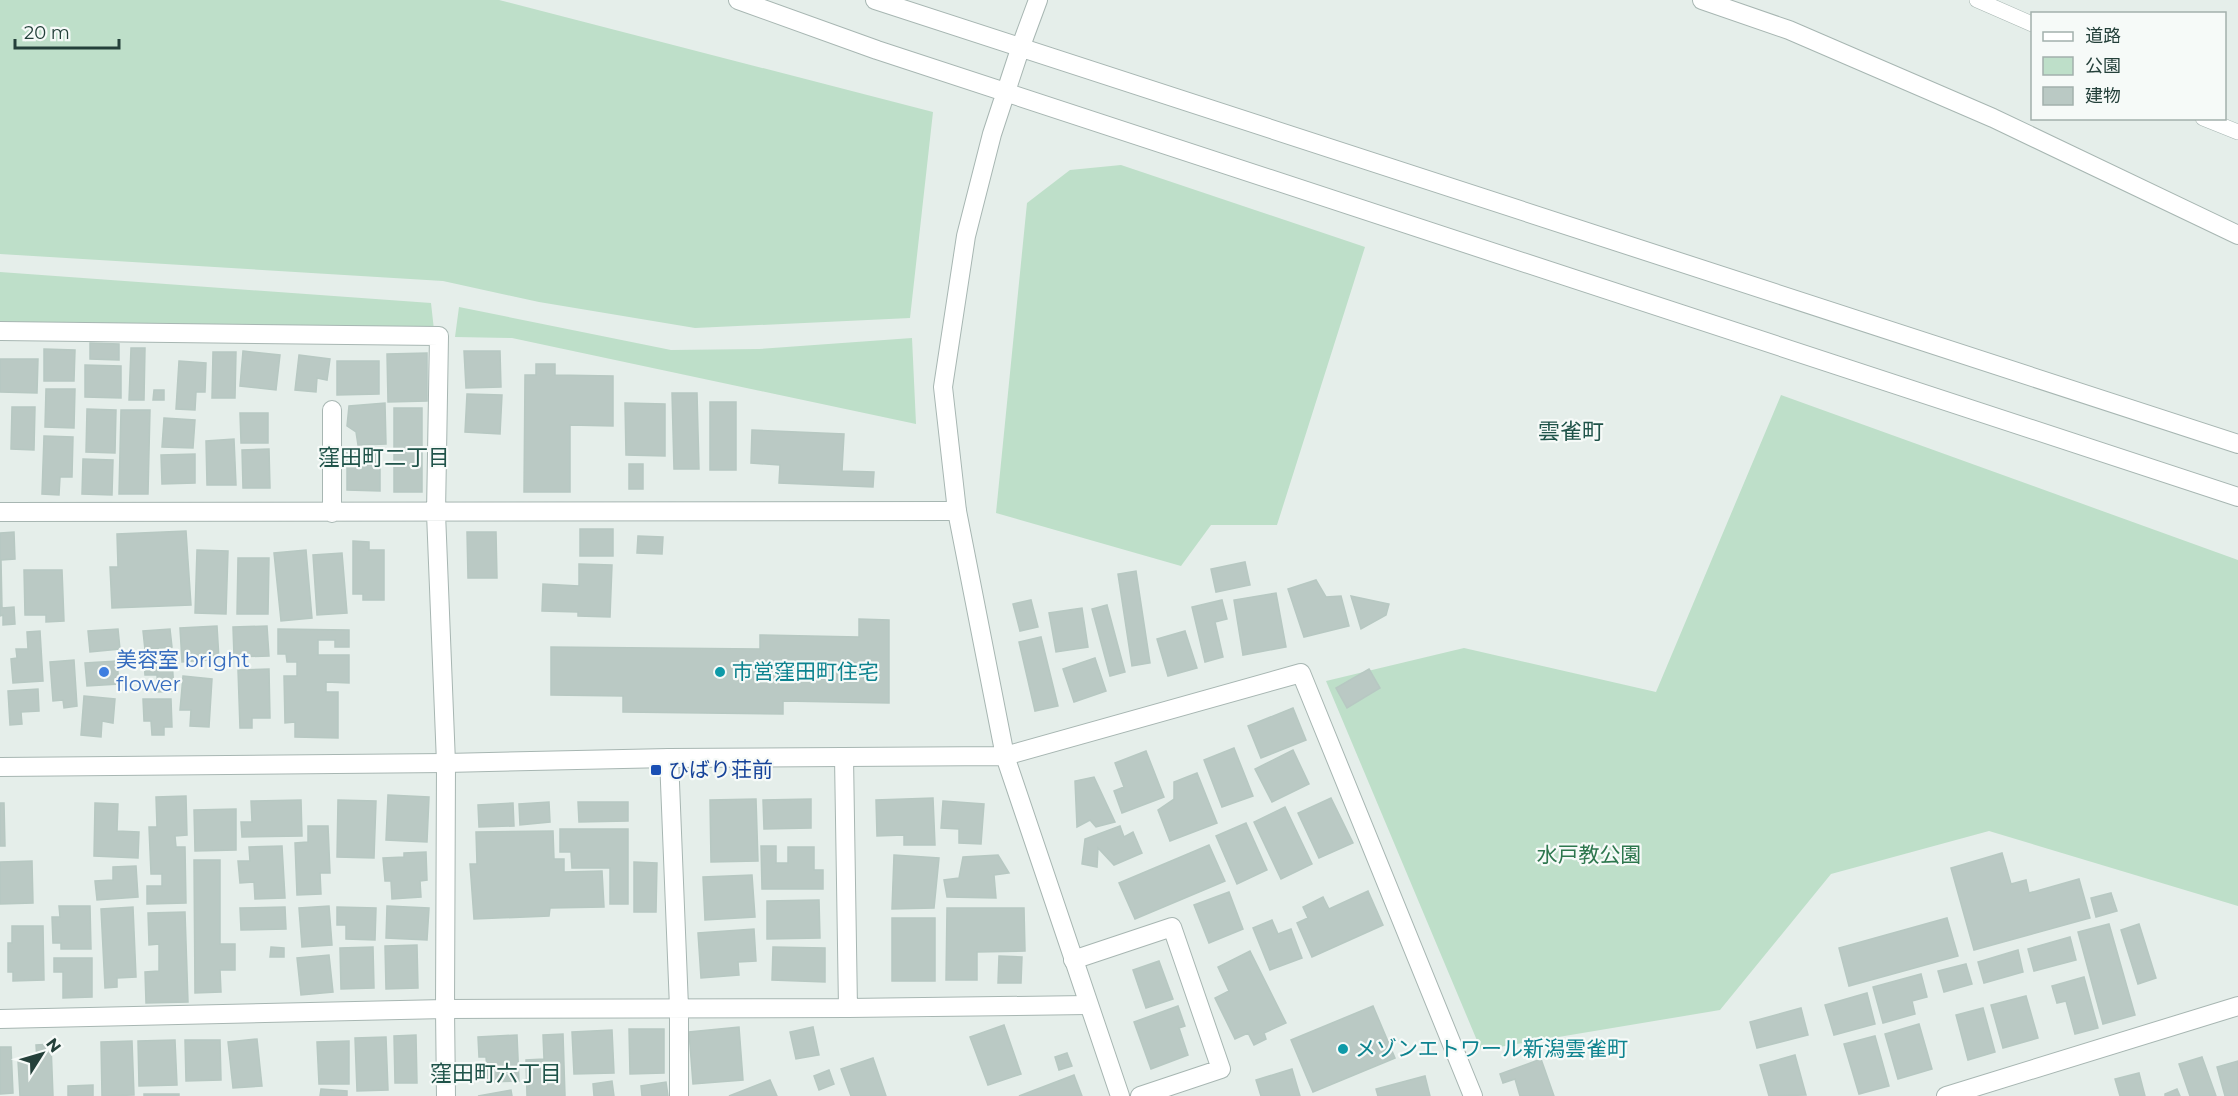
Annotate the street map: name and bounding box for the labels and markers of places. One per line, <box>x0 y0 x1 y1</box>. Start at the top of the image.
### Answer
place label: 美容室 bright flower <box>116 647 250 696</box>
place label: 市営窪田町住宅 <box>732 659 879 684</box>
marker: 美容室 bright flower <box>97 665 111 679</box>
marker: 市営窪田町住宅 <box>713 665 727 679</box>
place label: ひばり荘前 <box>668 757 773 782</box>
marker: ひばり荘前 <box>649 763 663 777</box>
place label: メゾンエトワール新潟雲雀町 <box>1355 1036 1628 1061</box>
marker: メゾンエトワール新潟雲雀町 <box>1336 1042 1350 1056</box>

